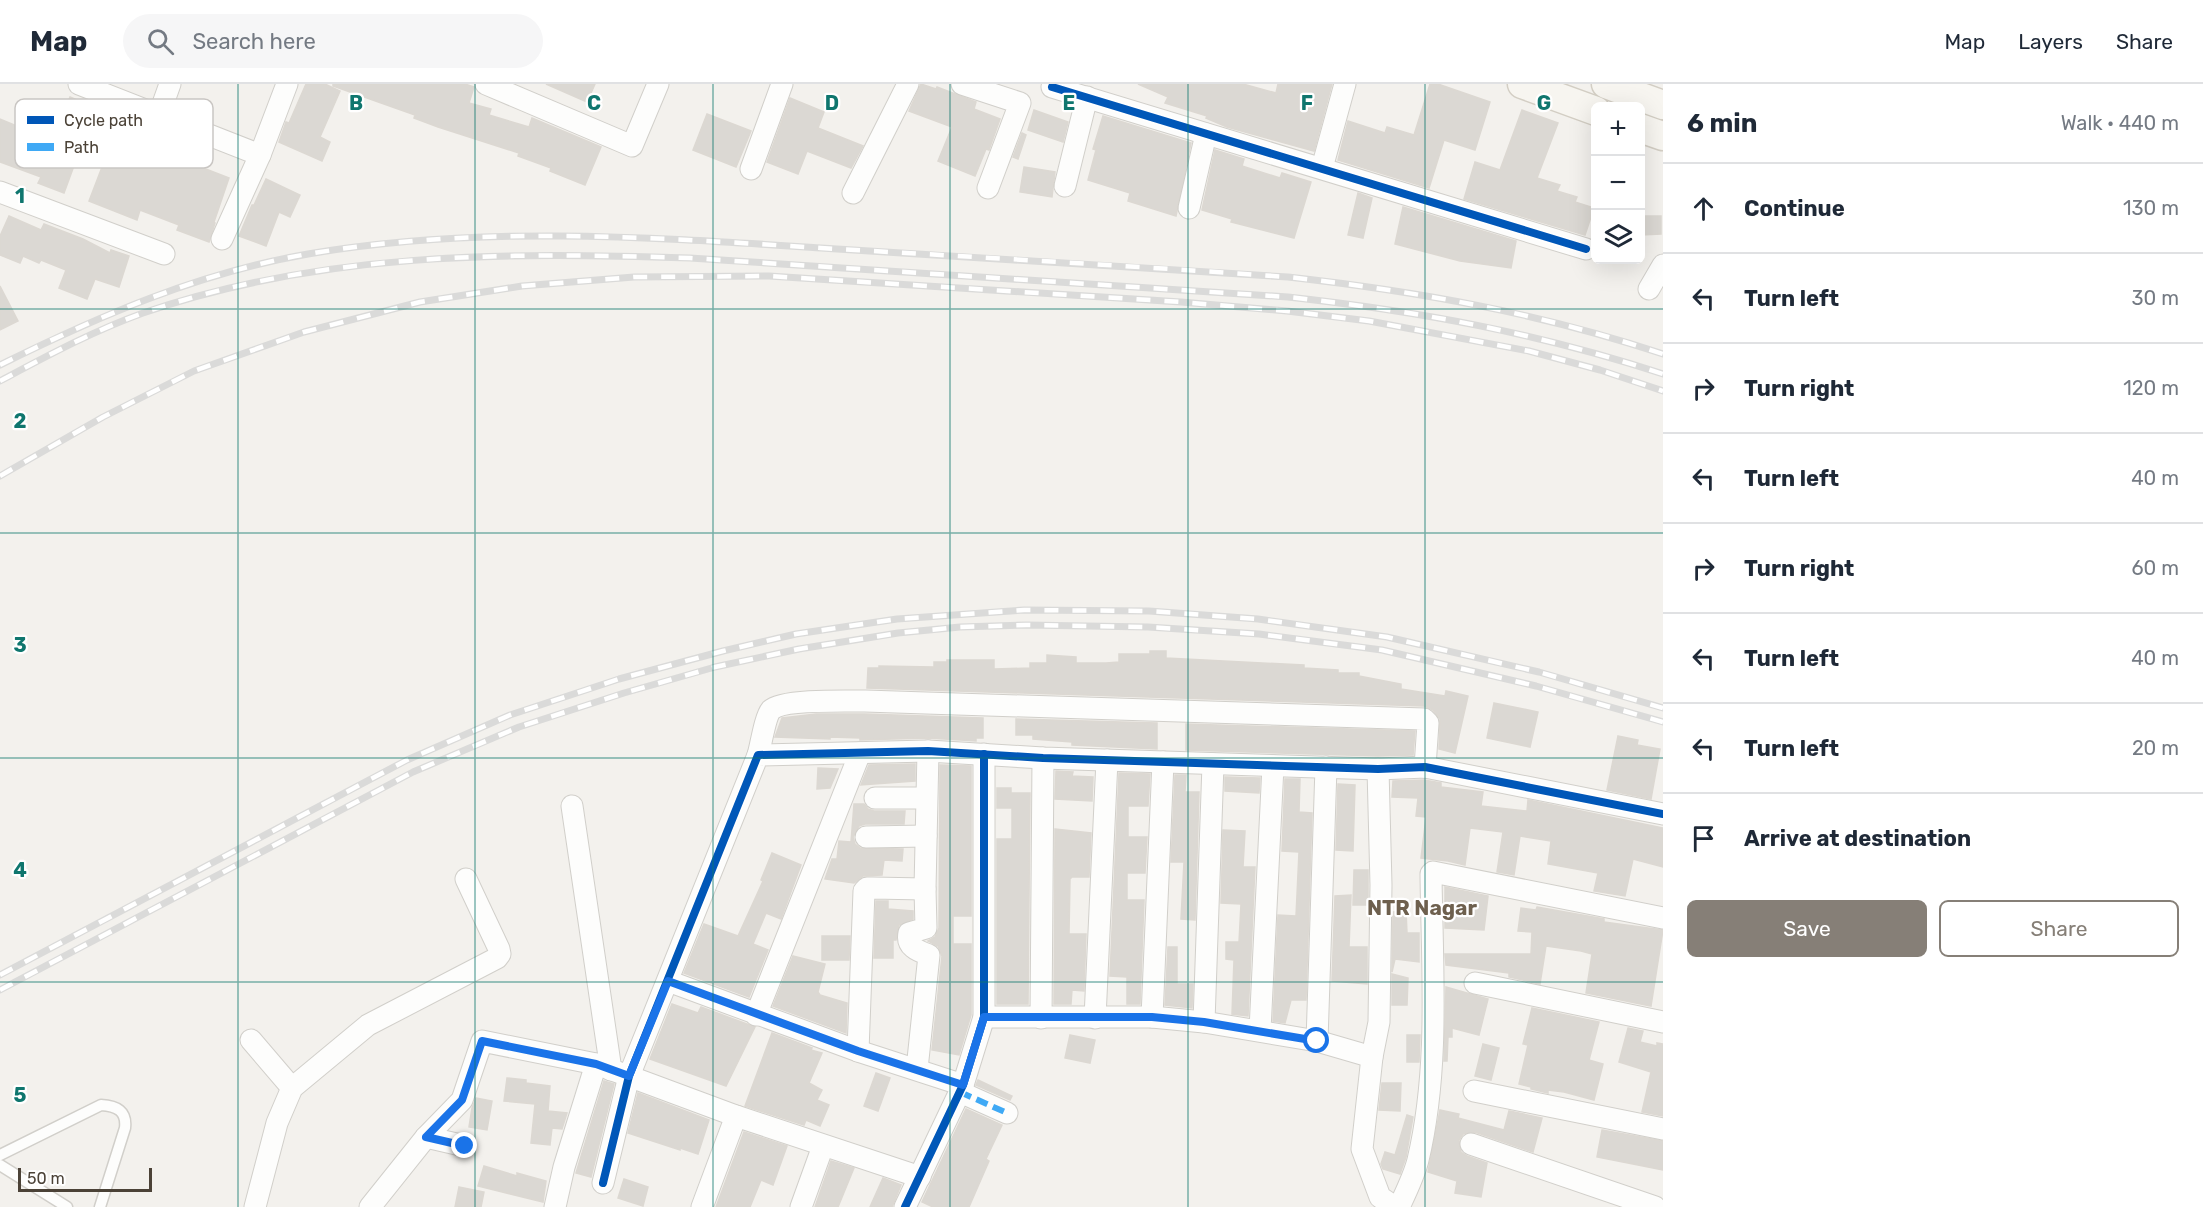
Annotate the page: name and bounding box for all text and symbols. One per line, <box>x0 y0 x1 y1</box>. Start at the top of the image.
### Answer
search box <box>123 14 543 68</box>
text: Map <box>30 25 87 58</box>
icon: search <box>144 25 177 58</box>
text: Search here <box>192 28 316 55</box>
text: Map <box>1944 29 1985 54</box>
text: Layers <box>2018 29 2083 54</box>
text: Share <box>2116 29 2173 54</box>
text: B <box>349 91 363 115</box>
text: C <box>587 91 601 115</box>
text: D <box>825 91 839 115</box>
text: E <box>1063 91 1075 115</box>
text: F <box>1301 91 1313 115</box>
text: G <box>1537 91 1551 115</box>
legend <box>15 99 213 168</box>
map controls <box>1591 102 1645 264</box>
button: + <box>1591 102 1645 156</box>
text: 6 min <box>1687 108 1757 139</box>
text: Cycle path <box>64 111 143 130</box>
text: Walk · 440 m <box>2061 111 2179 135</box>
text: Path <box>64 138 99 157</box>
button: − <box>1591 156 1645 210</box>
text: 1 <box>15 184 25 208</box>
icon: ahead <box>1687 192 1720 225</box>
text: Continue <box>1744 195 1845 222</box>
text: 130 m <box>2123 196 2179 220</box>
button: layers <box>1591 210 1645 264</box>
icon: left <box>1687 282 1720 315</box>
text: Turn left <box>1744 285 1839 312</box>
text: 30 m <box>2132 286 2179 310</box>
icon: right <box>1687 372 1720 405</box>
text: Turn right <box>1744 375 1854 402</box>
text: 120 m <box>2123 376 2179 400</box>
text: 2 <box>14 409 27 433</box>
icon: left <box>1687 462 1720 495</box>
text: Turn left <box>1744 465 1839 492</box>
text: 40 m <box>2131 466 2179 490</box>
icon: right <box>1687 552 1720 585</box>
text: Turn right <box>1744 555 1854 582</box>
text: 60 m <box>2132 556 2179 580</box>
text: 3 <box>13 633 27 657</box>
icon: left <box>1687 642 1720 675</box>
text: Turn left <box>1744 645 1839 672</box>
text: 40 m <box>2131 646 2179 670</box>
icon: left <box>1687 732 1720 765</box>
text: Turn left <box>1744 735 1839 762</box>
text: 20 m <box>2132 736 2179 760</box>
icon: arrive <box>1687 822 1720 855</box>
text: Arrive at destination <box>1744 825 1971 852</box>
text: 4 <box>13 858 27 882</box>
district label: NTR Nagar <box>1367 895 1477 920</box>
button: Save <box>1687 900 1927 957</box>
button: Share <box>1939 900 2179 957</box>
route start <box>1303 1027 1329 1053</box>
text: 5 <box>14 1083 27 1107</box>
route end <box>451 1132 477 1158</box>
scale bar <box>18 1165 152 1192</box>
text: 50 m <box>27 1169 65 1188</box>

